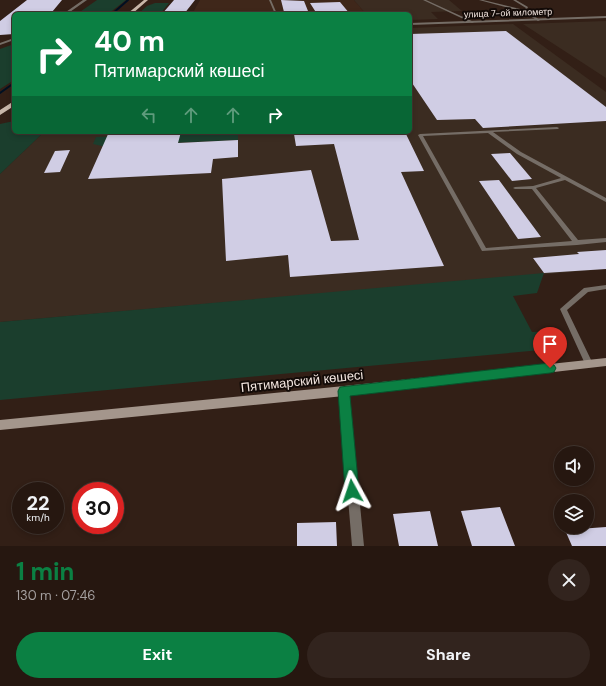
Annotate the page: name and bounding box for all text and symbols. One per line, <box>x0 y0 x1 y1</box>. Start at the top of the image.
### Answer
street label: улица 7-ой километр <box>464 5 552 21</box>
text: 40 m <box>94 23 165 60</box>
icon: right <box>28 28 80 80</box>
text: Пятимарский көшесі <box>94 59 265 83</box>
icon: left <box>138 104 160 126</box>
icon: ahead <box>180 104 202 126</box>
icon: ahead <box>222 104 244 126</box>
icon: right <box>264 104 286 126</box>
pin <box>533 327 567 368</box>
icon: arrive <box>539 333 561 355</box>
street label: Пятимарский көшесі <box>240 366 364 396</box>
map controls <box>554 446 594 534</box>
button: sound <box>554 446 594 486</box>
position arrow <box>331 470 373 512</box>
speed limit sign: 30 <box>72 482 124 534</box>
text: 22 <box>26 490 50 516</box>
button: layers <box>554 494 594 534</box>
text: km/h <box>26 511 50 524</box>
text: 1 min <box>16 556 74 587</box>
button: close <box>548 559 590 601</box>
text: 130 m · 07:46 <box>16 587 96 604</box>
button: Exit <box>16 632 299 678</box>
button: Share <box>307 632 590 678</box>

